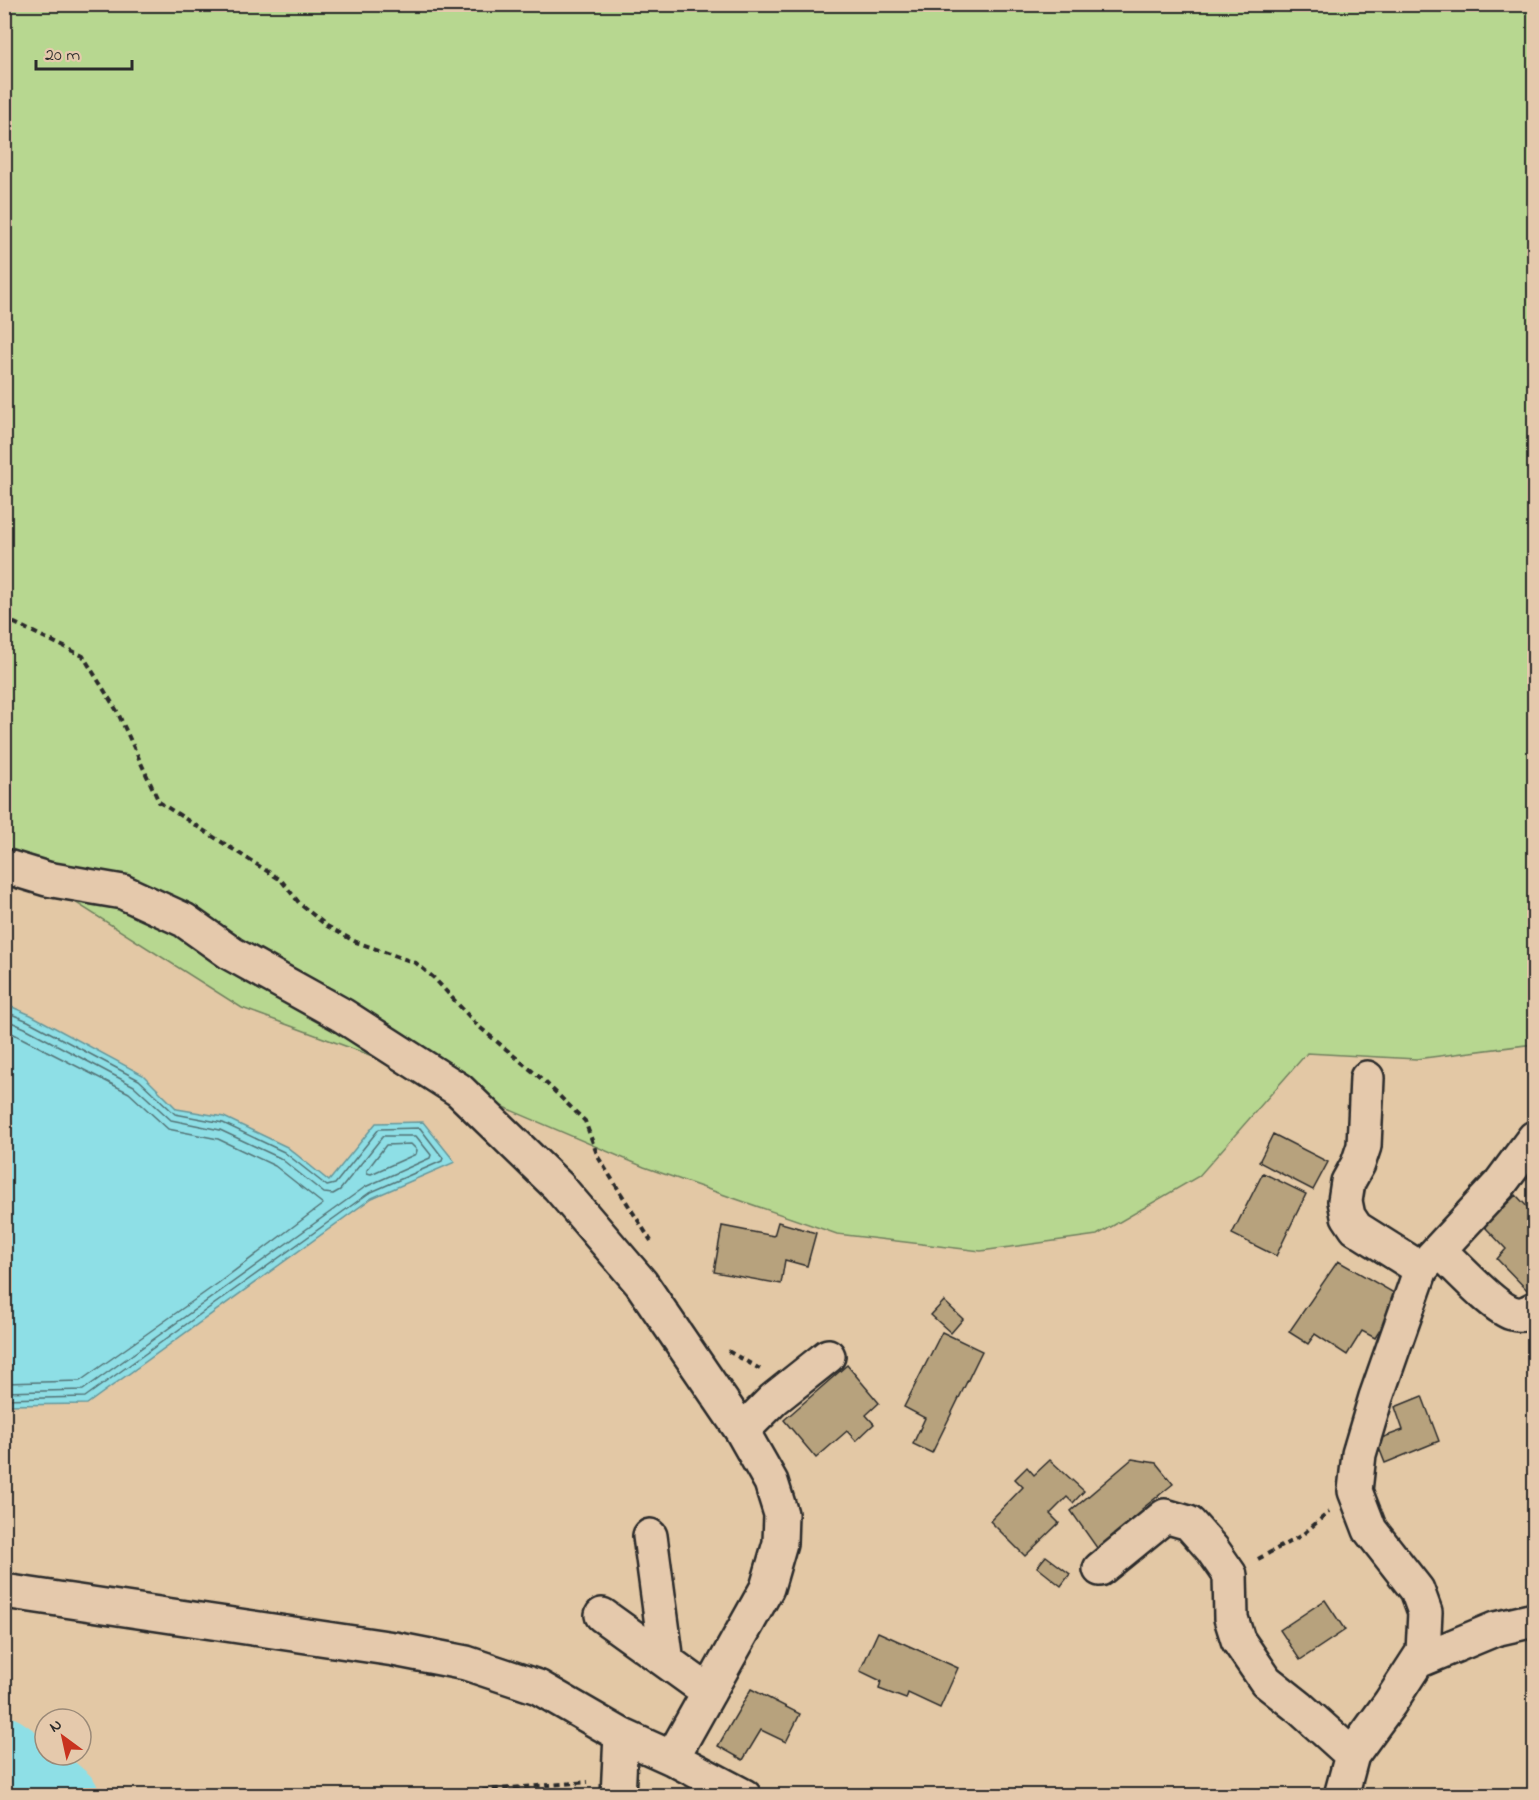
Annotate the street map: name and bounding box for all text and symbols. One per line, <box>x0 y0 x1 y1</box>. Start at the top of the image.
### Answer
scale bar <box>36 33 132 71</box>
text: 20 m <box>45 43 80 69</box>
north arrow <box>33 1707 93 1767</box>
text: N <box>45 1713 67 1739</box>

